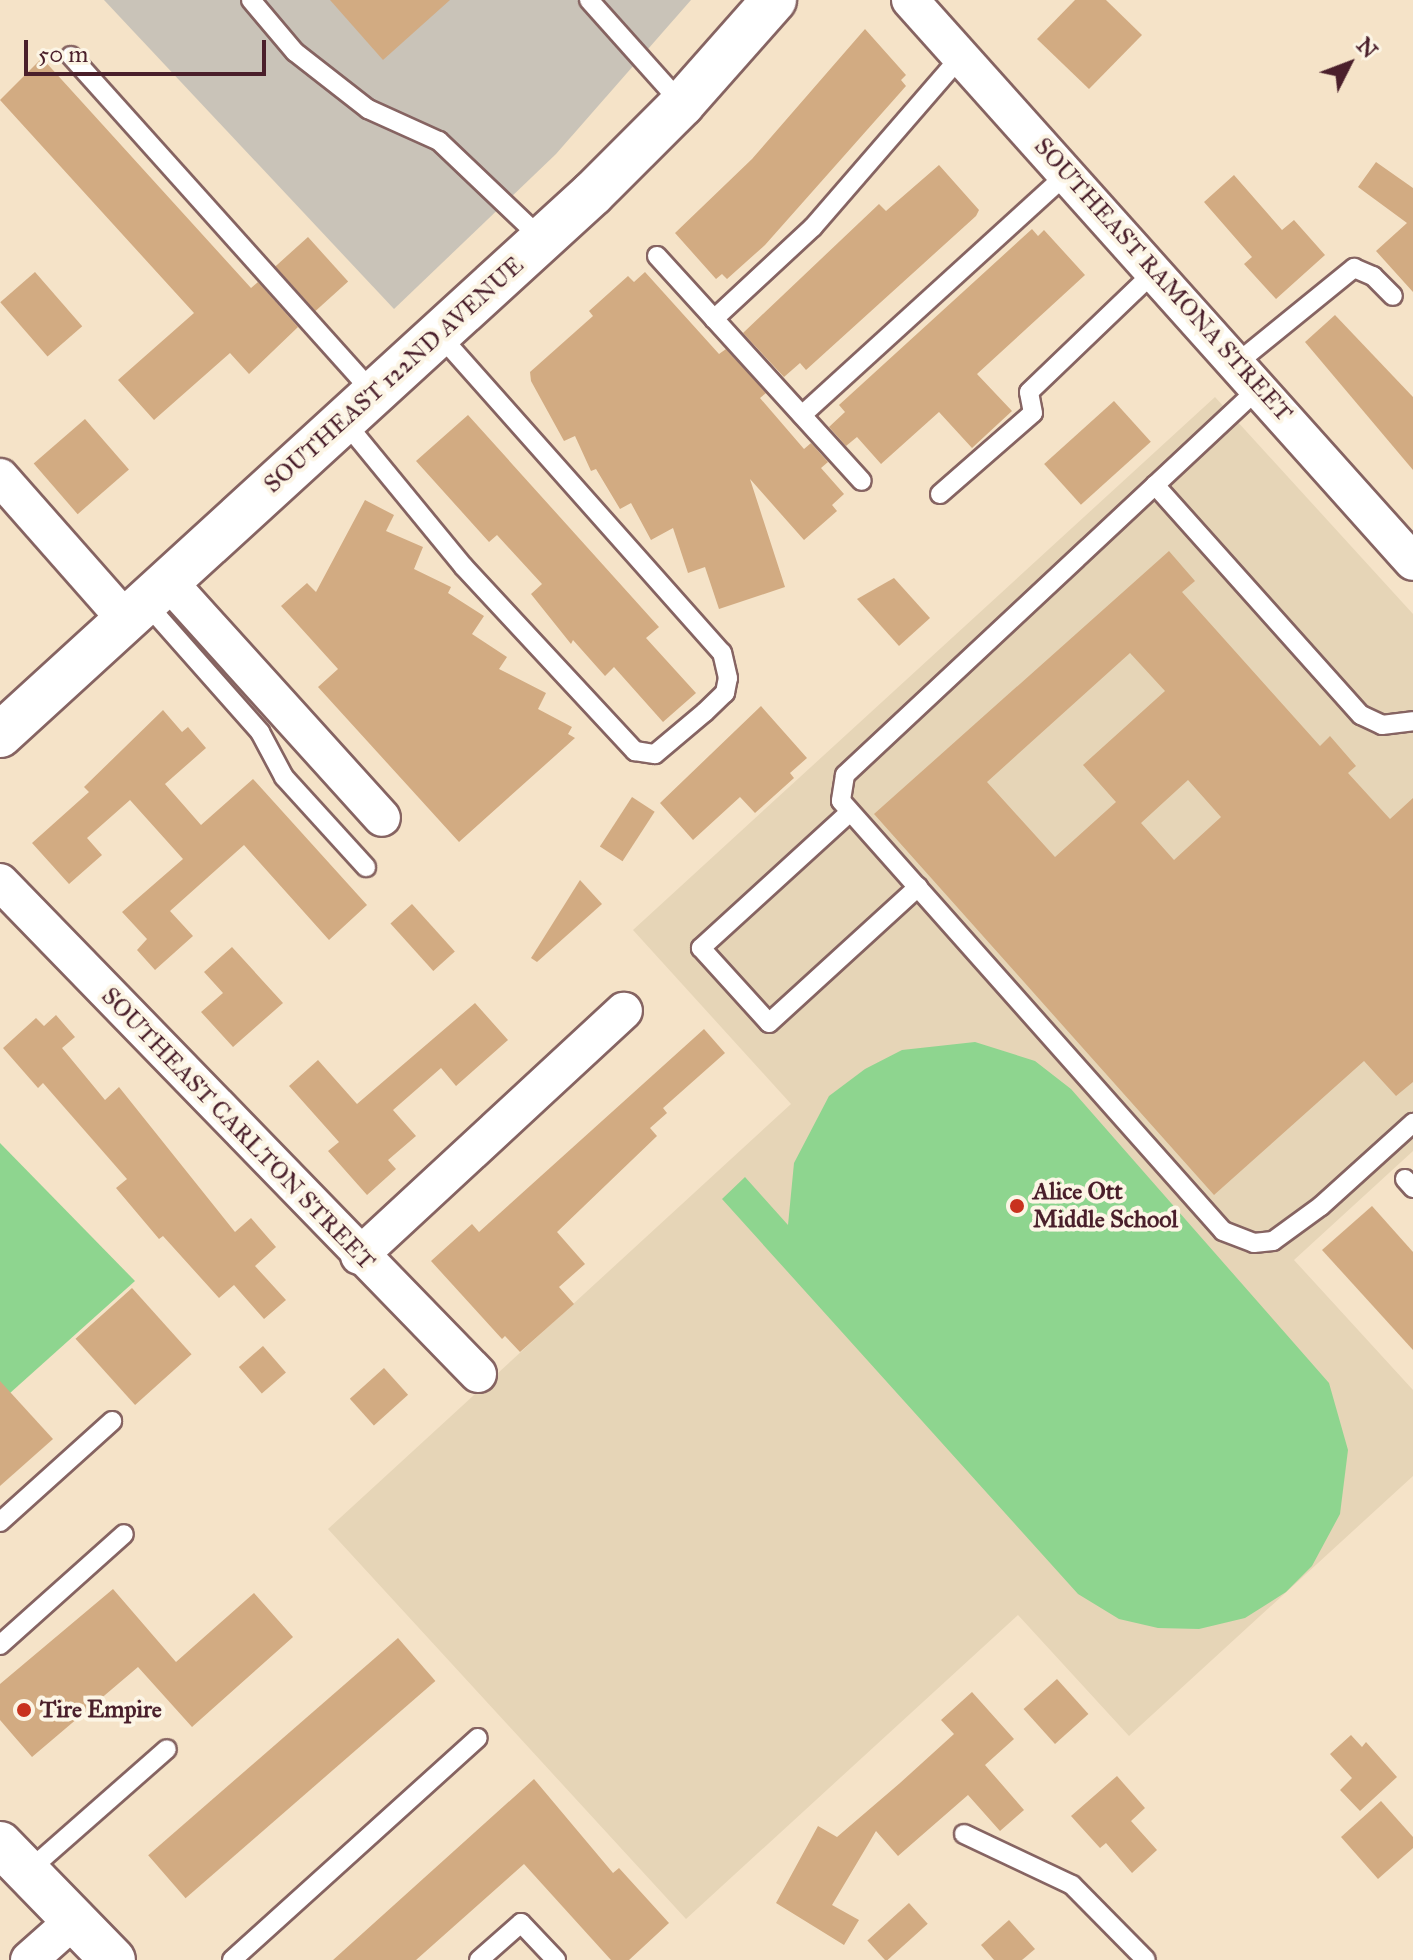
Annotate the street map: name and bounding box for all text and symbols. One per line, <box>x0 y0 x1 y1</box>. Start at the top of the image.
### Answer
scale bar <box>28 24 270 74</box>
north arrow <box>1309 24 1389 104</box>
text: N <box>1351 32 1383 64</box>
text: 50 m <box>38 39 88 69</box>
street label: SOUTHEAST RAMONA STREET <box>1028 132 1298 428</box>
street label: SOUTHEAST 122ND AVENUE <box>258 251 530 499</box>
street label: SOUTHEAST CARLTON STREET <box>95 982 381 1276</box>
place label: Alice Ott Middle School <box>1033 1178 1178 1234</box>
marker: Alice Ott Middle School <box>1008 1197 1026 1215</box>
place label: Tire Empire <box>40 1696 162 1724</box>
marker: Tire Empire <box>15 1701 33 1719</box>

